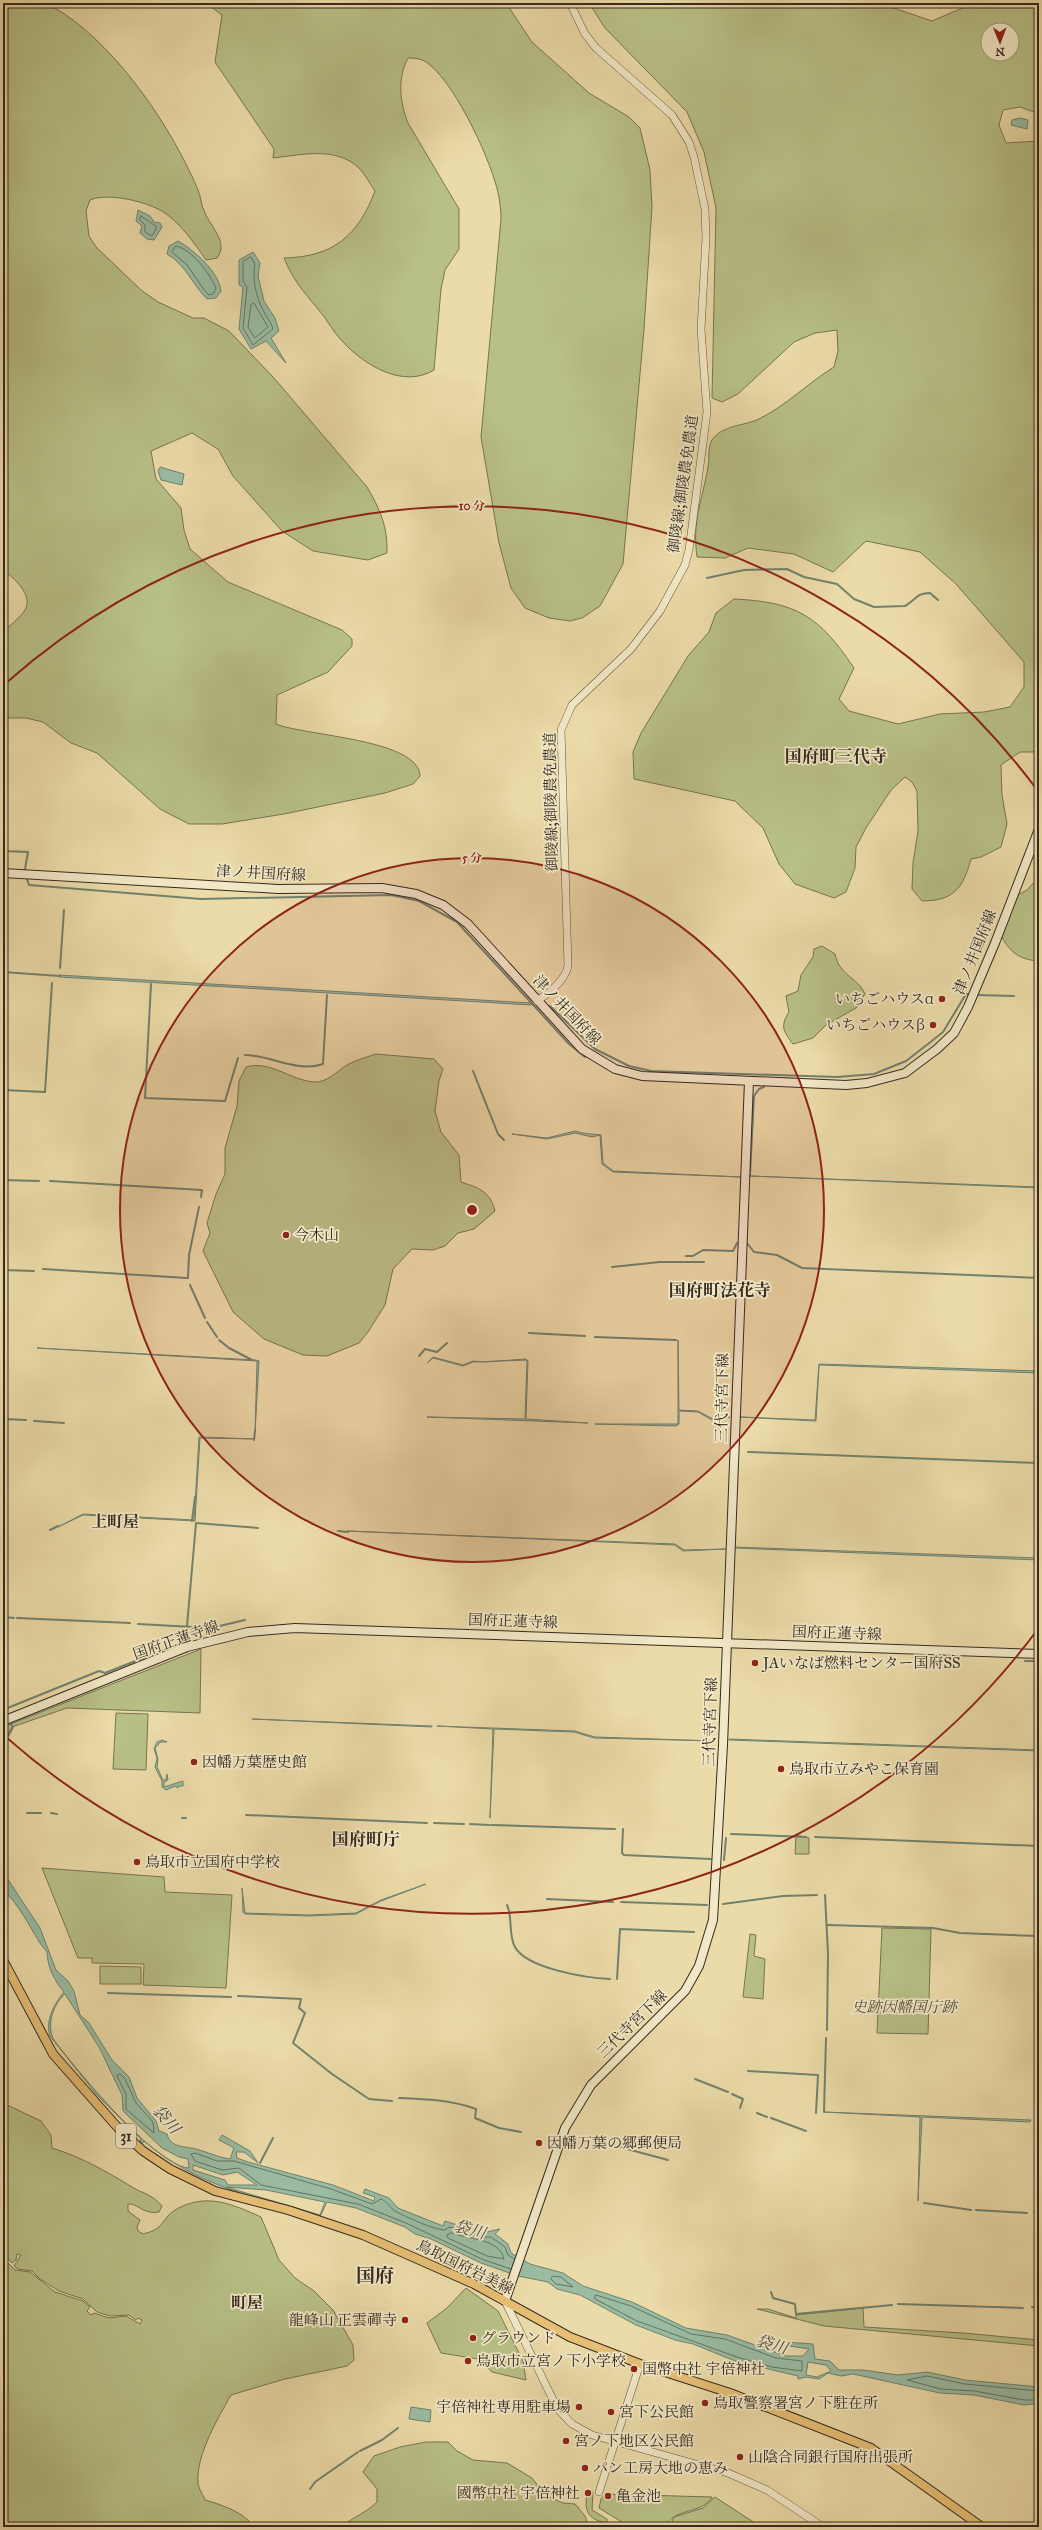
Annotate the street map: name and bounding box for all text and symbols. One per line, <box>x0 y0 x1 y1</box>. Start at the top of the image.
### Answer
north arrow <box>980 22 1020 62</box>
text: N <box>995 45 1005 58</box>
street label: 御陵線;御陵農免農道 <box>664 414 702 554</box>
text: 10 分 <box>459 499 485 513</box>
street label: 御陵線;御陵農免農道 <box>541 732 561 872</box>
district label: 国府町三代寺 <box>785 746 887 767</box>
text: 5 分 <box>462 851 482 865</box>
street label: 津ノ井国府線 <box>216 862 306 884</box>
street label: 津ノ井国府線 <box>950 907 1000 997</box>
street label: 津ノ井国府線 <box>529 971 605 1049</box>
place label: いちごハウスα <box>835 990 934 1008</box>
marker: いちごハウスα <box>937 994 947 1004</box>
place label: いちごハウスβ <box>826 1016 925 1034</box>
marker: いちごハウスβ <box>928 1020 938 1030</box>
centre of rings <box>465 1203 479 1217</box>
place label: 今木山 <box>294 1226 339 1244</box>
marker: 今木山 <box>281 1230 291 1240</box>
district label: 国府町法花寺 <box>669 1280 771 1301</box>
street label: 三代寺宮下線 <box>712 1353 732 1443</box>
district label: 上町屋 <box>91 1512 139 1531</box>
street label: 国府正蓮寺線 <box>468 1610 558 1632</box>
street label: 国府正蓮寺線 <box>131 1617 221 1663</box>
street label: 国府正蓮寺線 <box>792 1622 882 1644</box>
place label: JAいなば燃料センター国府SS <box>761 1654 961 1673</box>
marker: JAいなば燃料センター国府SS <box>750 1658 760 1668</box>
street label: 三代寺宮下線 <box>699 1677 721 1767</box>
place label: 因幡万葉歴史館 <box>202 1753 307 1771</box>
marker: 因幡万葉歴史館 <box>189 1757 199 1767</box>
place label: 鳥取市立みやこ保育園 <box>789 1760 939 1778</box>
marker: 鳥取市立みやこ保育園 <box>776 1764 786 1774</box>
district label: 国府町庁 <box>332 1829 400 1850</box>
place label: 鳥取市立国府中学校 <box>145 1853 280 1871</box>
marker: 鳥取市立国府中学校 <box>132 1857 142 1867</box>
street label: 三代寺宮下線 <box>593 1986 671 2062</box>
park label: 史跡因幡国庁跡 <box>851 1998 958 2016</box>
water label: 袋川 <box>149 2101 186 2139</box>
road number: 31 <box>116 2124 136 2148</box>
place label: 因幡万葉の郷郵便局 <box>547 2134 682 2152</box>
marker: 因幡万葉の郷郵便局 <box>534 2138 544 2148</box>
water label: 袋川 <box>452 2216 490 2243</box>
street label: 鳥取国府岩美線 <box>414 2236 516 2298</box>
district label: 国府 <box>356 2264 394 2287</box>
district label: 町屋 <box>231 2293 263 2312</box>
place label: 龍峰山 正雲禪寺 <box>289 2311 397 2329</box>
marker: 龍峰山 正雲禪寺 <box>400 2315 410 2325</box>
place label: グラウンド <box>481 2329 556 2347</box>
water label: 袋川 <box>754 2331 792 2359</box>
marker: グラウンド <box>468 2333 478 2343</box>
place label: 鳥取市立宮ノ下小学校 <box>476 2352 626 2370</box>
marker: 鳥取市立宮ノ下小学校 <box>463 2356 473 2366</box>
place label: 国幣中社 宇倍神社 <box>642 2360 765 2378</box>
marker: 国幣中社 宇倍神社 <box>629 2364 639 2374</box>
place label: 鳥取警察署宮ノ下駐在所 <box>713 2394 878 2412</box>
place label: 宇倍神社専用駐車場 <box>436 2398 571 2416</box>
marker: 鳥取警察署宮ノ下駐在所 <box>700 2398 710 2408</box>
marker: 宇倍神社専用駐車場 <box>574 2402 584 2412</box>
place label: 宮下公民館 <box>619 2403 694 2421</box>
marker: 宮下公民館 <box>606 2407 616 2417</box>
place label: 宮ノ下地区公民館 <box>574 2432 694 2450</box>
marker: 宮ノ下地区公民館 <box>561 2436 571 2446</box>
place label: 山陰合同銀行国府出張所 <box>748 2448 913 2466</box>
marker: 山陰合同銀行国府出張所 <box>735 2452 745 2462</box>
place label: パン工房大地の恵み <box>593 2459 728 2477</box>
marker: パン工房大地の恵み <box>580 2463 590 2473</box>
place label: 國幣中社 宇倍神社 <box>457 2484 580 2502</box>
place label: 亀金池 <box>616 2487 661 2505</box>
marker: 國幣中社 宇倍神社 <box>583 2488 593 2498</box>
marker: 亀金池 <box>603 2491 613 2501</box>

